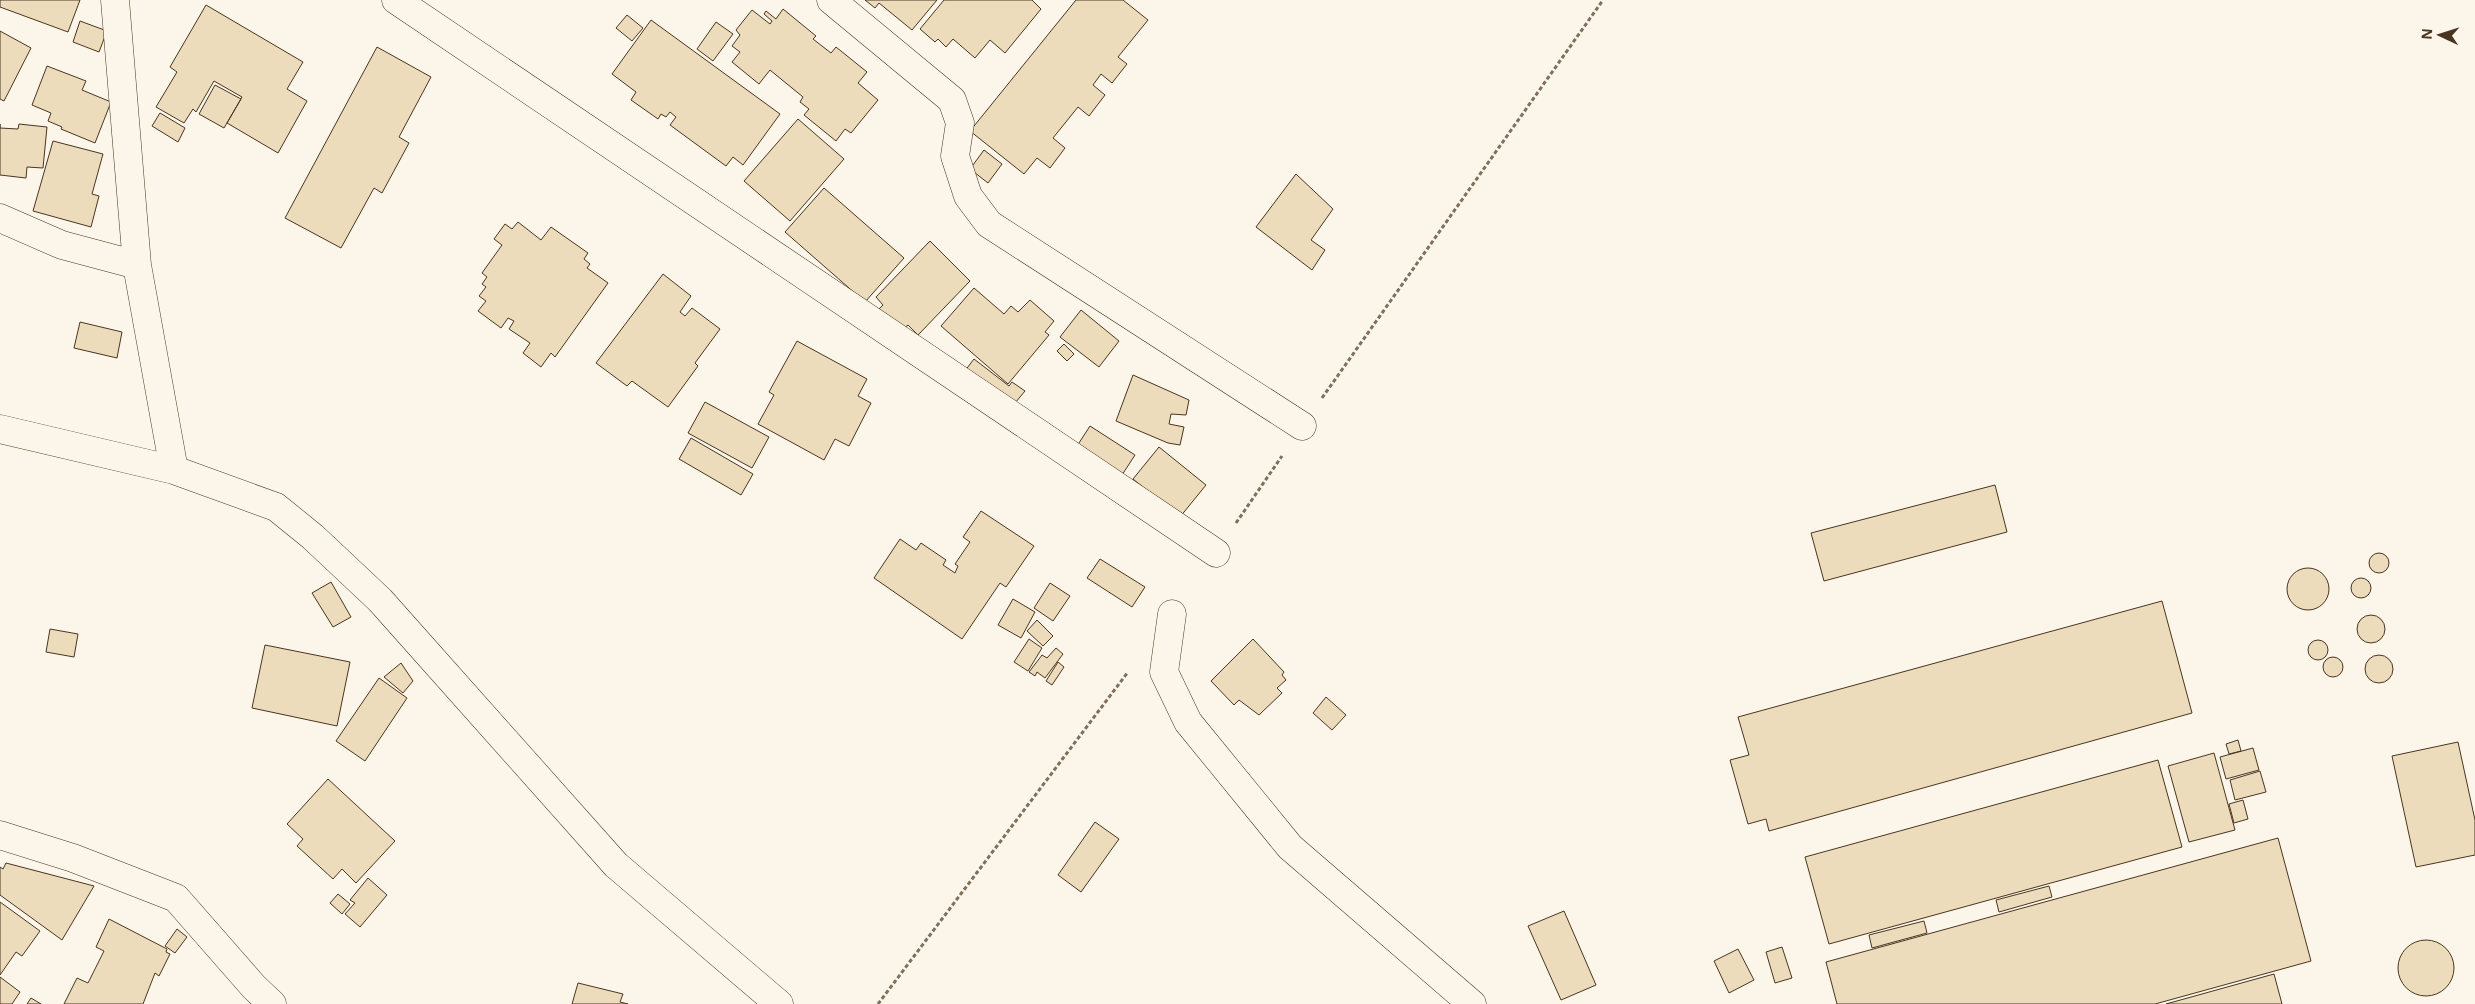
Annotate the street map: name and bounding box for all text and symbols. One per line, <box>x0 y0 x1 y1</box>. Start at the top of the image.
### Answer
north arrow <box>2415 10 2465 60</box>
text: N <box>2417 28 2436 40</box>

